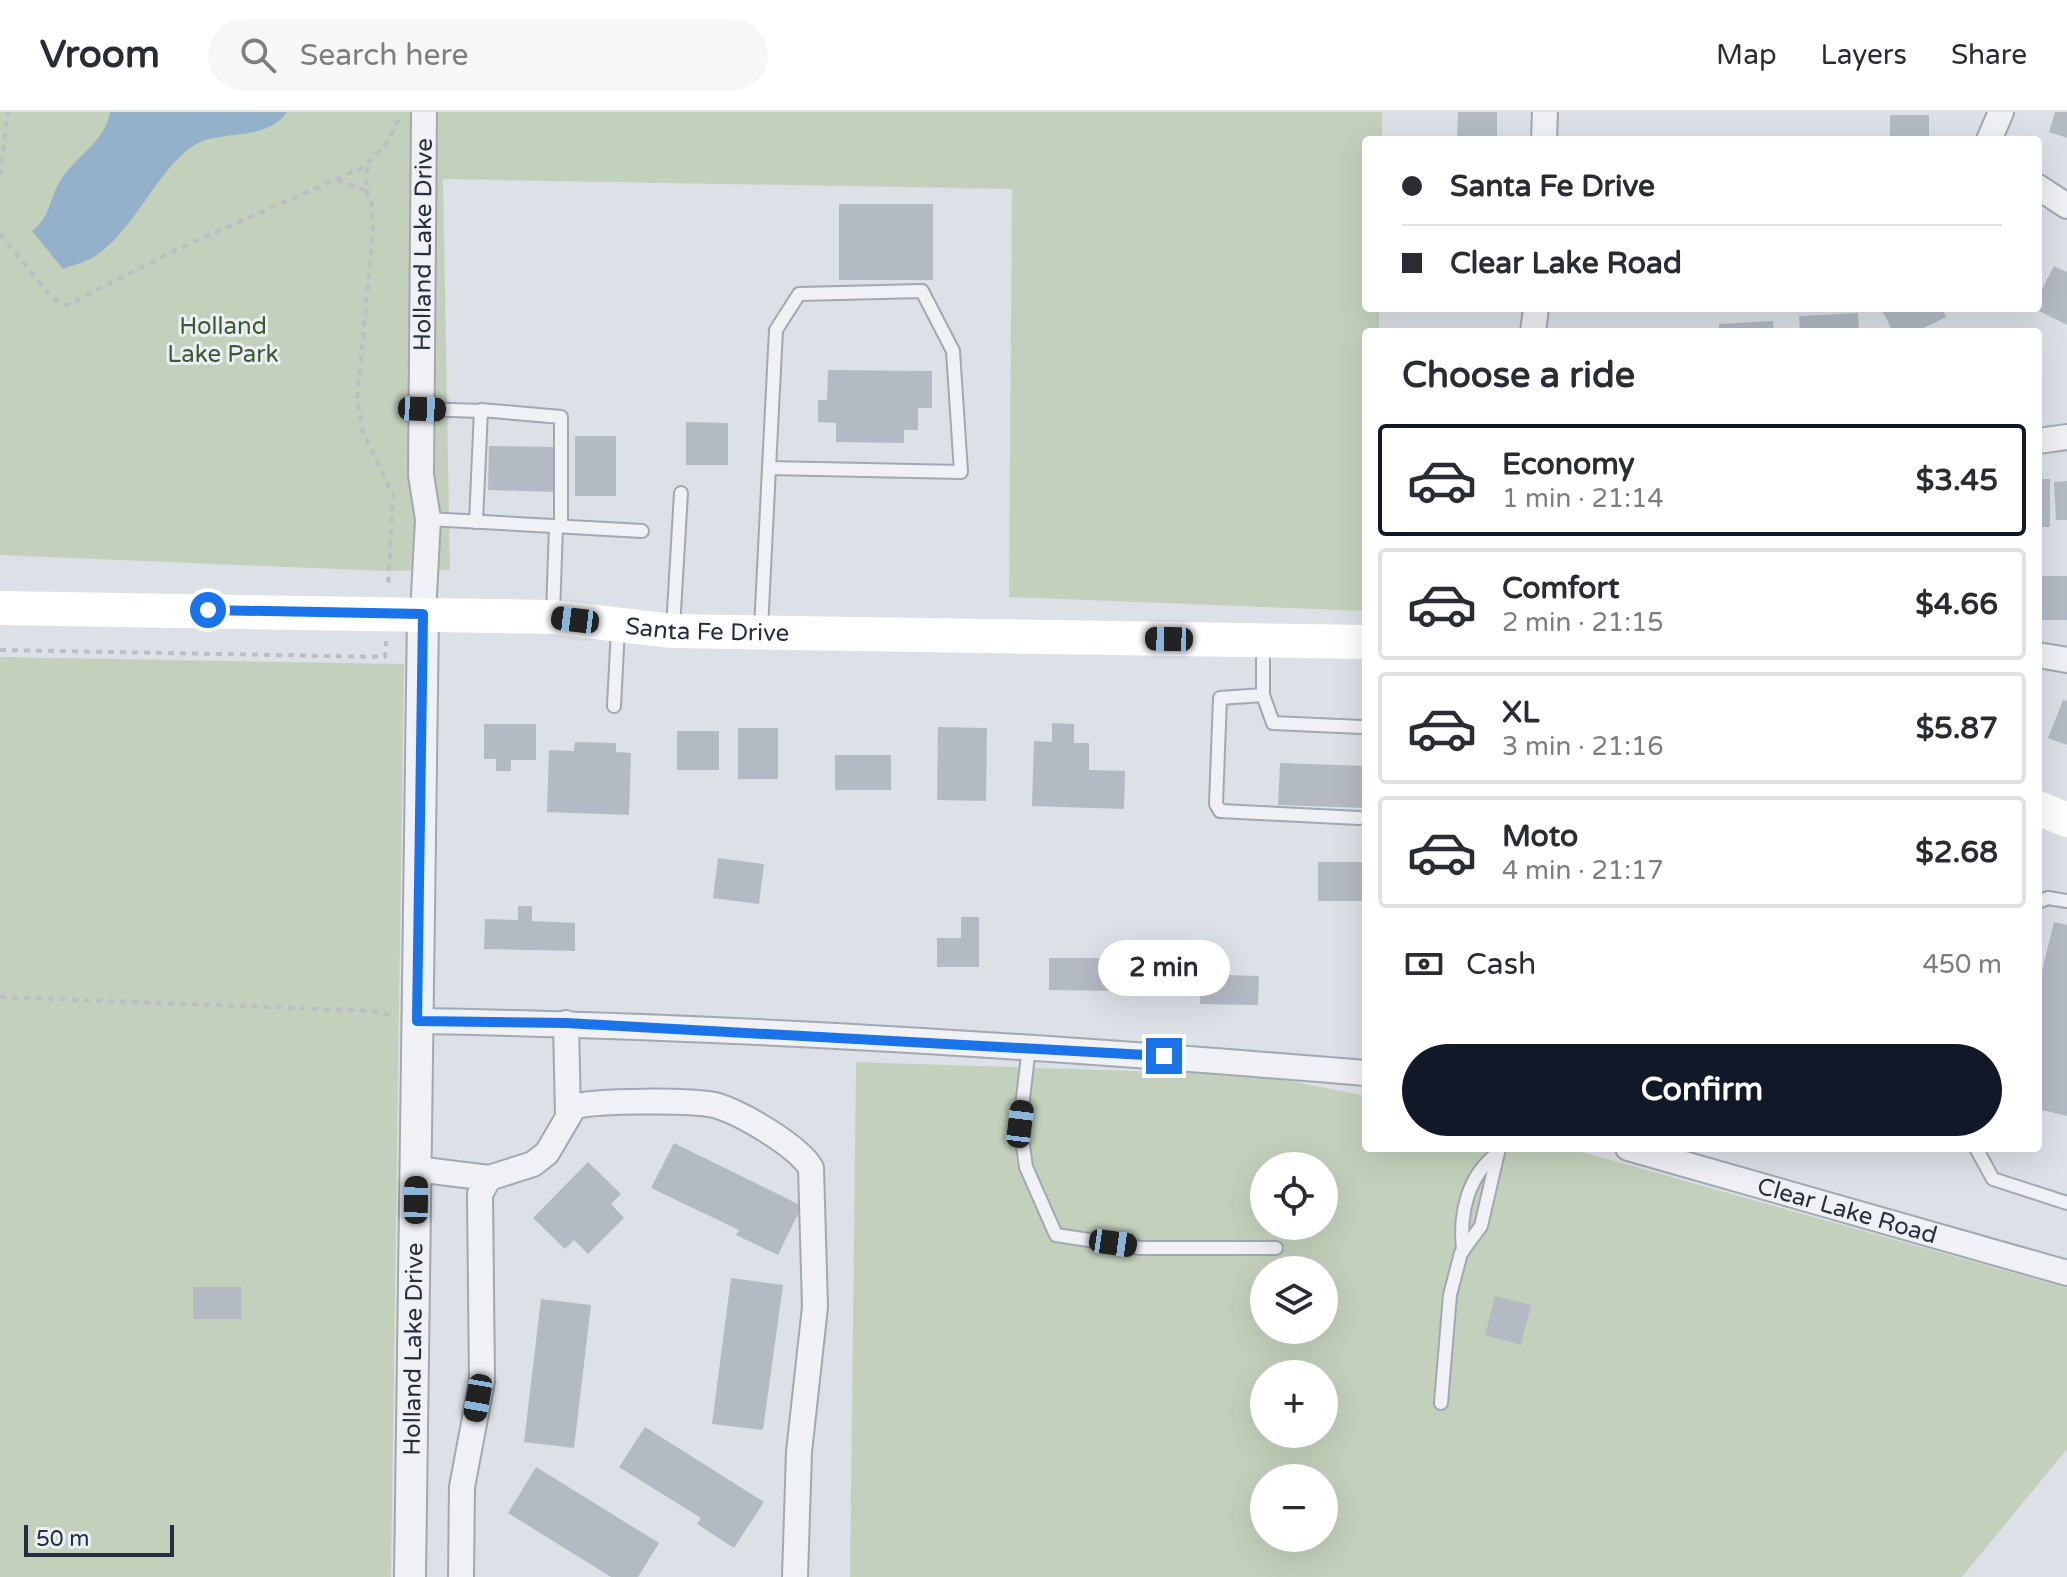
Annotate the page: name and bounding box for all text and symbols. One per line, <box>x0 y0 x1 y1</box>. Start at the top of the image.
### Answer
search box <box>208 19 768 91</box>
text: Vroom <box>40 32 160 78</box>
icon: search <box>236 33 280 77</box>
text: Search here <box>300 37 468 74</box>
text: Map <box>1716 38 1777 72</box>
text: Layers <box>1821 38 1907 72</box>
text: Share <box>1951 38 2027 72</box>
street label: Holland Lake Drive <box>408 138 438 351</box>
text: Santa Fe Drive <box>1450 168 1655 205</box>
text: Clear Lake Road <box>1450 245 1682 282</box>
park label: Holland Lake Park <box>167 312 279 369</box>
text: Choose a ride <box>1402 354 1635 397</box>
car <box>398 396 446 422</box>
icon: car <box>1406 444 1478 516</box>
text: Economy <box>1502 446 1635 483</box>
text: $3.45 <box>1916 462 1998 499</box>
text: 1 min · 21:14 <box>1502 483 1664 514</box>
icon: car <box>1406 568 1478 640</box>
text: Comfort <box>1502 570 1620 607</box>
text: $4.66 <box>1915 586 1998 623</box>
route start <box>190 592 226 628</box>
car <box>550 605 600 635</box>
text: 2 min · 21:15 <box>1502 607 1664 638</box>
street label: Santa Fe Drive <box>624 611 789 647</box>
car <box>1145 627 1193 651</box>
icon: car <box>1406 692 1478 764</box>
text: XL <box>1502 694 1539 731</box>
text: $5.87 <box>1916 710 1998 747</box>
text: 3 min · 21:16 <box>1502 731 1664 762</box>
icon: car <box>1406 816 1478 888</box>
text: Moto <box>1502 818 1578 855</box>
text: $2.68 <box>1915 834 1998 871</box>
text: 4 min · 21:17 <box>1502 855 1664 886</box>
callout: 2 min <box>1098 940 1230 996</box>
icon: cash <box>1402 942 1446 986</box>
text: Cash <box>1466 946 1536 983</box>
text: 450 m <box>1922 949 2002 980</box>
text: 2 min <box>1129 952 1199 983</box>
route end <box>1146 1038 1182 1074</box>
button: Confirm <box>1402 1044 2002 1136</box>
car <box>1005 1099 1035 1149</box>
map controls <box>1250 1152 1338 1552</box>
button: locate <box>1250 1152 1338 1240</box>
street label: Clear Lake Road <box>1754 1171 1941 1250</box>
car <box>404 1176 428 1224</box>
car <box>1088 1228 1138 1258</box>
street label: Holland Lake Drive <box>397 1242 429 1456</box>
button: layers <box>1250 1256 1338 1344</box>
button: + <box>1250 1360 1338 1448</box>
car <box>462 1372 494 1424</box>
button: − <box>1250 1464 1338 1552</box>
scale bar <box>24 1521 174 1557</box>
text: 50 m <box>36 1526 90 1552</box>

